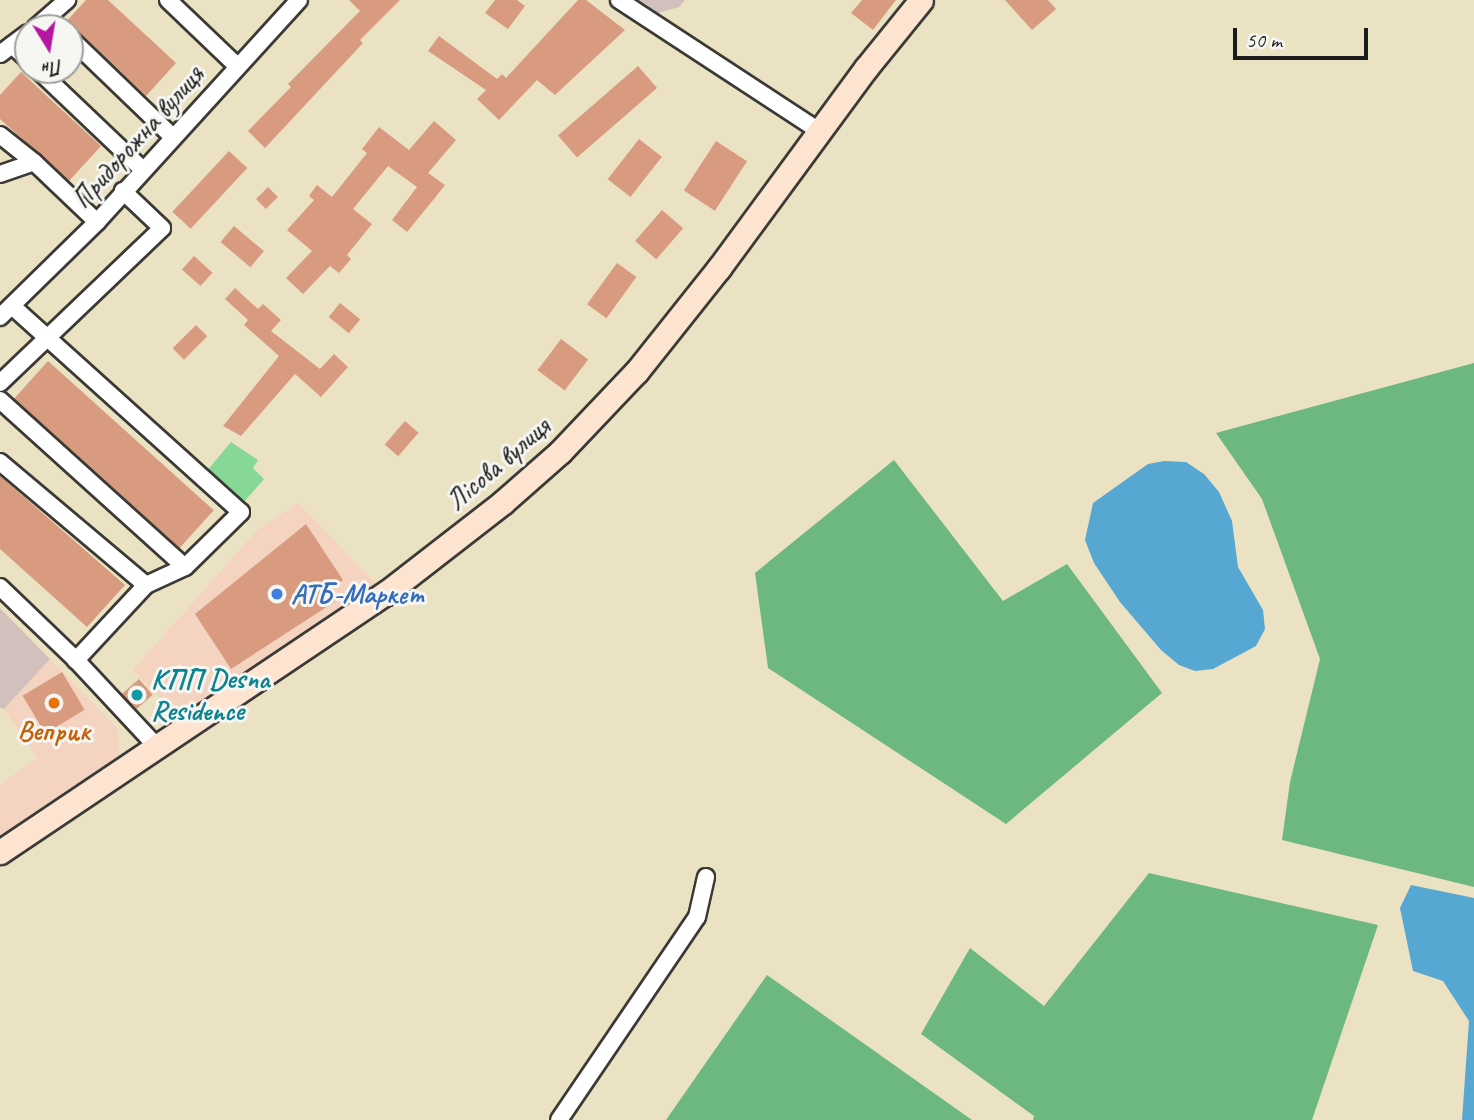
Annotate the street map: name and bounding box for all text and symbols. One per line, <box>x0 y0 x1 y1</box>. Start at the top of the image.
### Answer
north arrow <box>14 14 84 84</box>
scale bar <box>1236 14 1371 58</box>
text: 50 m <box>1246 27 1282 53</box>
text: Пн <box>41 54 65 81</box>
street label: Придорожна вулиця <box>65 58 211 216</box>
street label: Лісова вулиця <box>439 410 557 518</box>
place label: АТБ-Маркет <box>291 577 424 611</box>
marker: АТБ-Маркет <box>269 586 285 602</box>
place label: КПП Desna Residence <box>151 662 269 728</box>
marker: КПП Desna Residence <box>129 687 145 703</box>
marker: Веприк <box>46 695 62 711</box>
place label: Веприк <box>17 714 91 748</box>

